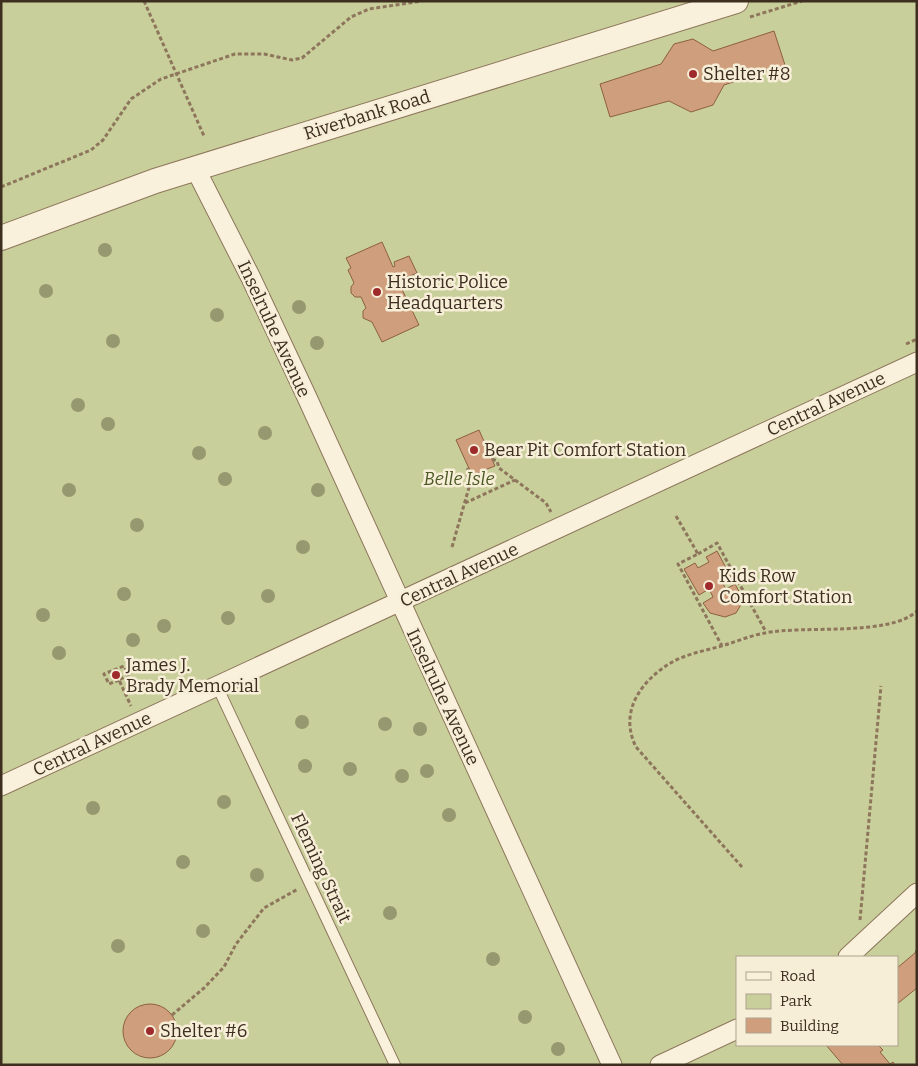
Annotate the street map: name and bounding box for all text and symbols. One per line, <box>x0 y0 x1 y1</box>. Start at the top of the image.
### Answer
place label: Shelter #8 <box>703 63 791 85</box>
marker: Shelter #8 <box>687 68 699 80</box>
street label: Riverbank Road <box>301 85 433 145</box>
street label: Inselruhe Avenue <box>233 257 315 401</box>
place label: Historic Police Headquarters <box>387 271 508 314</box>
marker: Historic Police Headquarters <box>371 286 383 298</box>
street label: Central Avenue <box>763 367 889 441</box>
place label: Bear Pit Comfort Station <box>484 439 687 461</box>
marker: Bear Pit Comfort Station <box>468 444 480 456</box>
park label: Belle Isle <box>423 468 495 490</box>
street label: Central Avenue <box>396 538 522 612</box>
place label: Kids Row Comfort Station <box>719 565 853 608</box>
marker: Kids Row Comfort Station <box>703 580 715 592</box>
street label: Inselruhe Avenue <box>402 625 484 769</box>
place label: James J. Brady Memorial <box>125 654 259 697</box>
marker: James J. Brady Memorial <box>110 669 122 681</box>
street label: Central Avenue <box>29 707 155 781</box>
street label: Fleming Strait <box>286 810 356 927</box>
legend <box>736 956 898 1046</box>
text: Road <box>780 967 815 985</box>
text: Park <box>780 992 812 1010</box>
text: Building <box>780 1017 839 1035</box>
place label: Shelter #6 <box>160 1020 247 1042</box>
marker: Shelter #6 <box>144 1025 156 1037</box>

